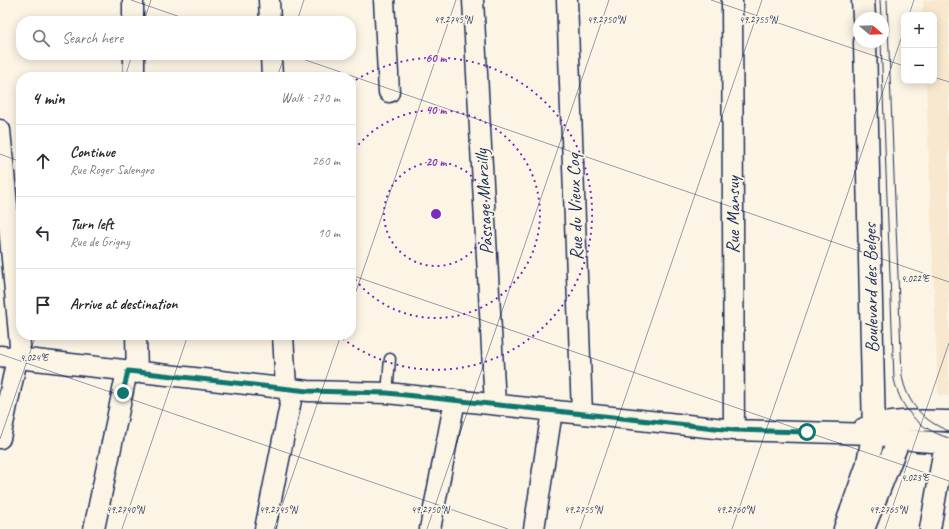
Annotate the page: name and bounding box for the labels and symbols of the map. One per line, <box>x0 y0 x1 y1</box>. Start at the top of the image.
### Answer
north arrow <box>853 12 889 48</box>
text: 49.2745°N <box>434 13 474 26</box>
text: 49.2750°N <box>587 13 627 26</box>
text: 49.2755°N <box>739 13 779 26</box>
text: 60 m <box>426 50 448 66</box>
text: 40 m <box>426 102 447 118</box>
street label: Passage Marzilly <box>469 147 499 255</box>
street label: Rue du Vieux Coq <box>561 151 589 261</box>
text: 20 m <box>426 154 447 170</box>
street label: Rue Mansuy <box>721 175 745 254</box>
centre of rings <box>429 207 443 221</box>
street label: Boulevard des Belges <box>858 221 884 353</box>
text: 4.022°E <box>901 272 931 285</box>
text: 4.024°E <box>20 351 50 364</box>
route end <box>114 384 132 402</box>
route start <box>798 423 816 441</box>
text: 4.023°E <box>901 471 931 484</box>
text: 49.2740°N <box>106 503 146 516</box>
text: 49.2745°N <box>259 503 299 516</box>
text: 49.2750°N <box>411 503 451 516</box>
text: 49.2755°N <box>564 503 604 516</box>
text: 49.2760°N <box>716 503 756 516</box>
text: 49.2765°N <box>869 503 909 516</box>

